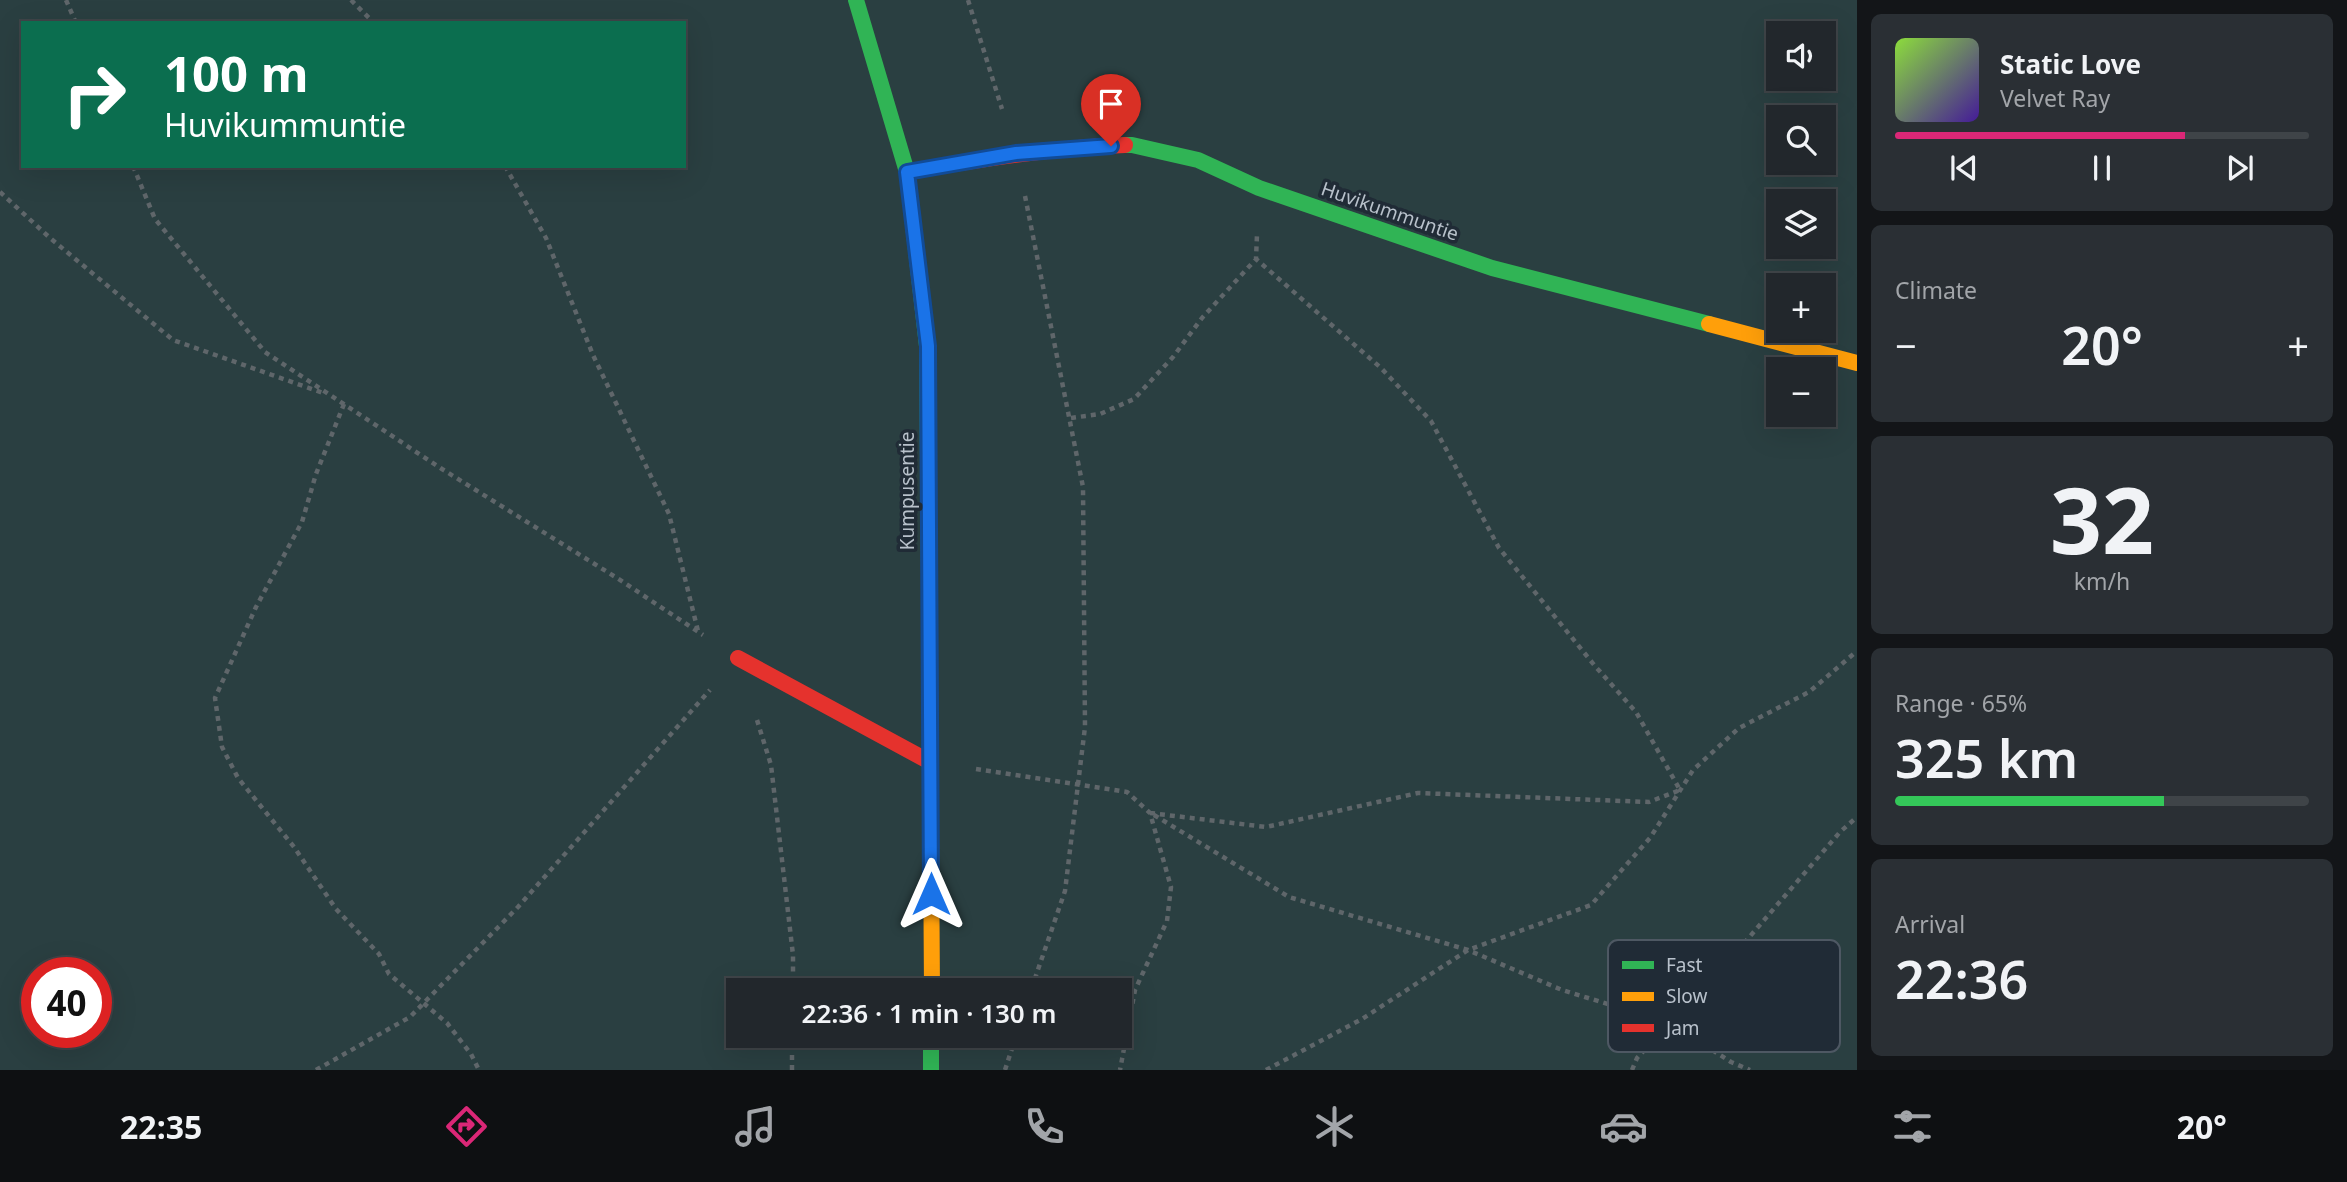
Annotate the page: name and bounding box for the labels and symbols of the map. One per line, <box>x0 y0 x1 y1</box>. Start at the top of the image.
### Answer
pin <box>1081 74 1141 146</box>
street label: Huvikummuntie <box>1318 175 1462 247</box>
street label: Kumpusentie <box>894 432 920 550</box>
position arrow <box>894 857 968 931</box>
legend <box>1608 940 1840 1052</box>
text: Fast <box>1666 952 1703 978</box>
speed limit sign: 40 <box>21 957 112 1048</box>
text: Slow <box>1666 983 1707 1009</box>
text: Jam <box>1664 1015 1700 1041</box>

